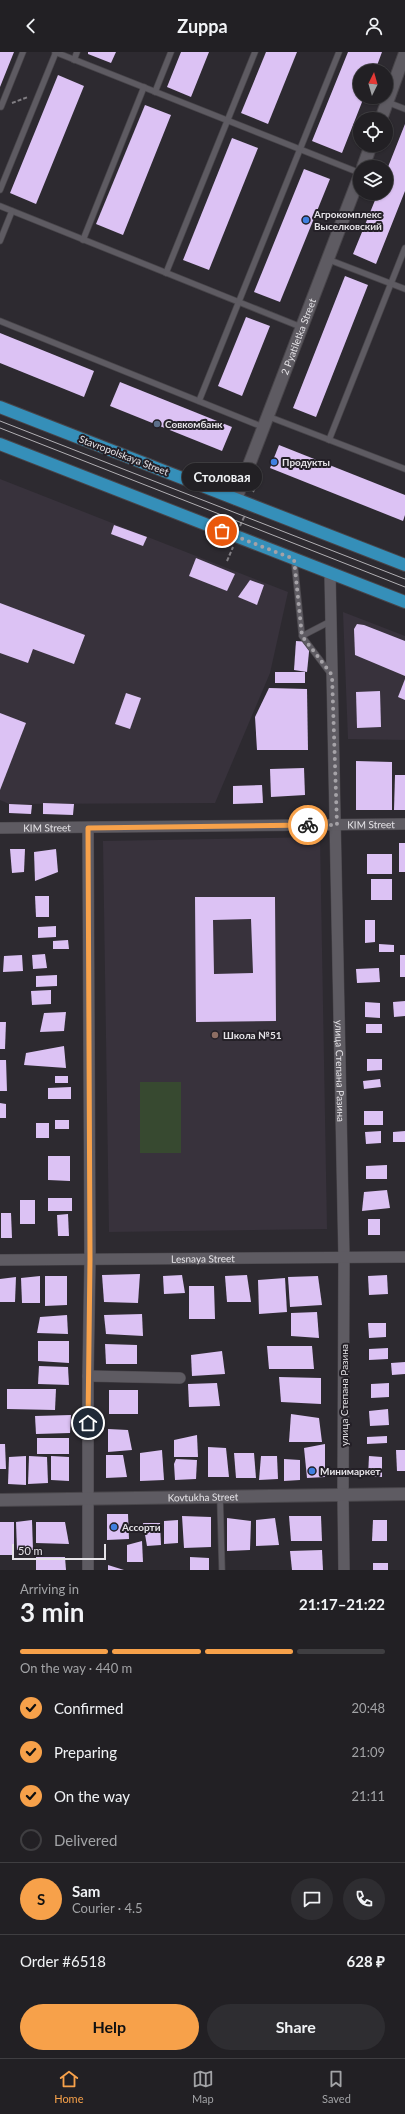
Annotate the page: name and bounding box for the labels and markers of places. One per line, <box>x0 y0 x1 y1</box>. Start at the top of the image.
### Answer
place label: Агрокомплекс Выселковский <box>313 208 382 232</box>
marker: Агрокомплекс Выселковский <box>301 215 311 225</box>
place label: Совкомбанк <box>165 418 223 430</box>
marker: Совкомбанк <box>152 419 162 429</box>
place label: Продукты <box>282 456 330 468</box>
marker: Продукты <box>269 457 279 467</box>
callout: Столовая <box>182 463 262 491</box>
pin <box>205 514 239 548</box>
place label: Школа №51 <box>223 1029 282 1041</box>
marker: Школа №51 <box>210 1030 220 1040</box>
pin <box>71 1406 105 1440</box>
place label: Минимаркет <box>320 1465 381 1477</box>
marker: Минимаркет <box>307 1466 317 1476</box>
place label: Ассорти <box>121 1521 161 1533</box>
marker: Ассорти <box>109 1522 119 1532</box>

